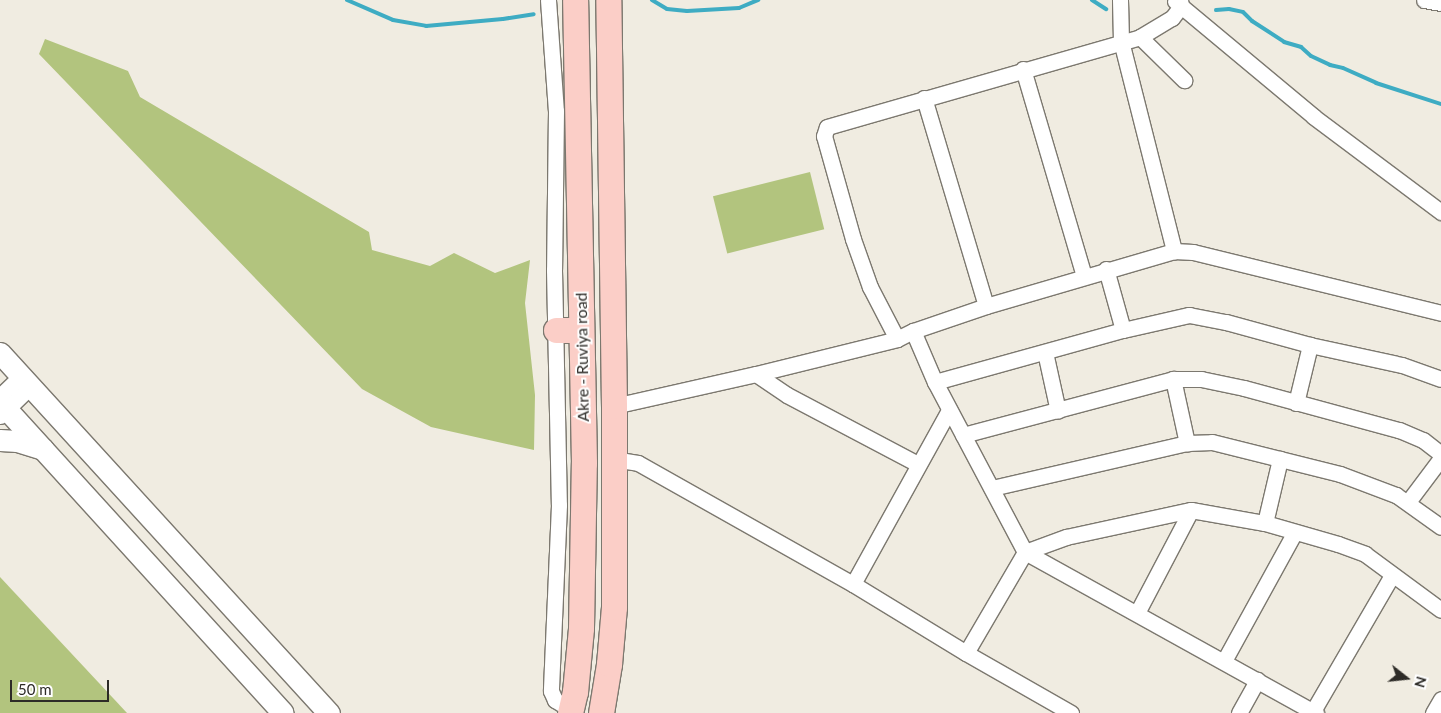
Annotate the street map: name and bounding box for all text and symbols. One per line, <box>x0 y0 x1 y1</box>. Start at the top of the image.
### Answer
street label: Akre - Ruviya road <box>571 292 593 422</box>
north arrow <box>1381 653 1431 703</box>
scale bar <box>12 670 111 702</box>
text: N <box>1411 675 1431 690</box>
text: 50 m <box>18 680 52 698</box>

